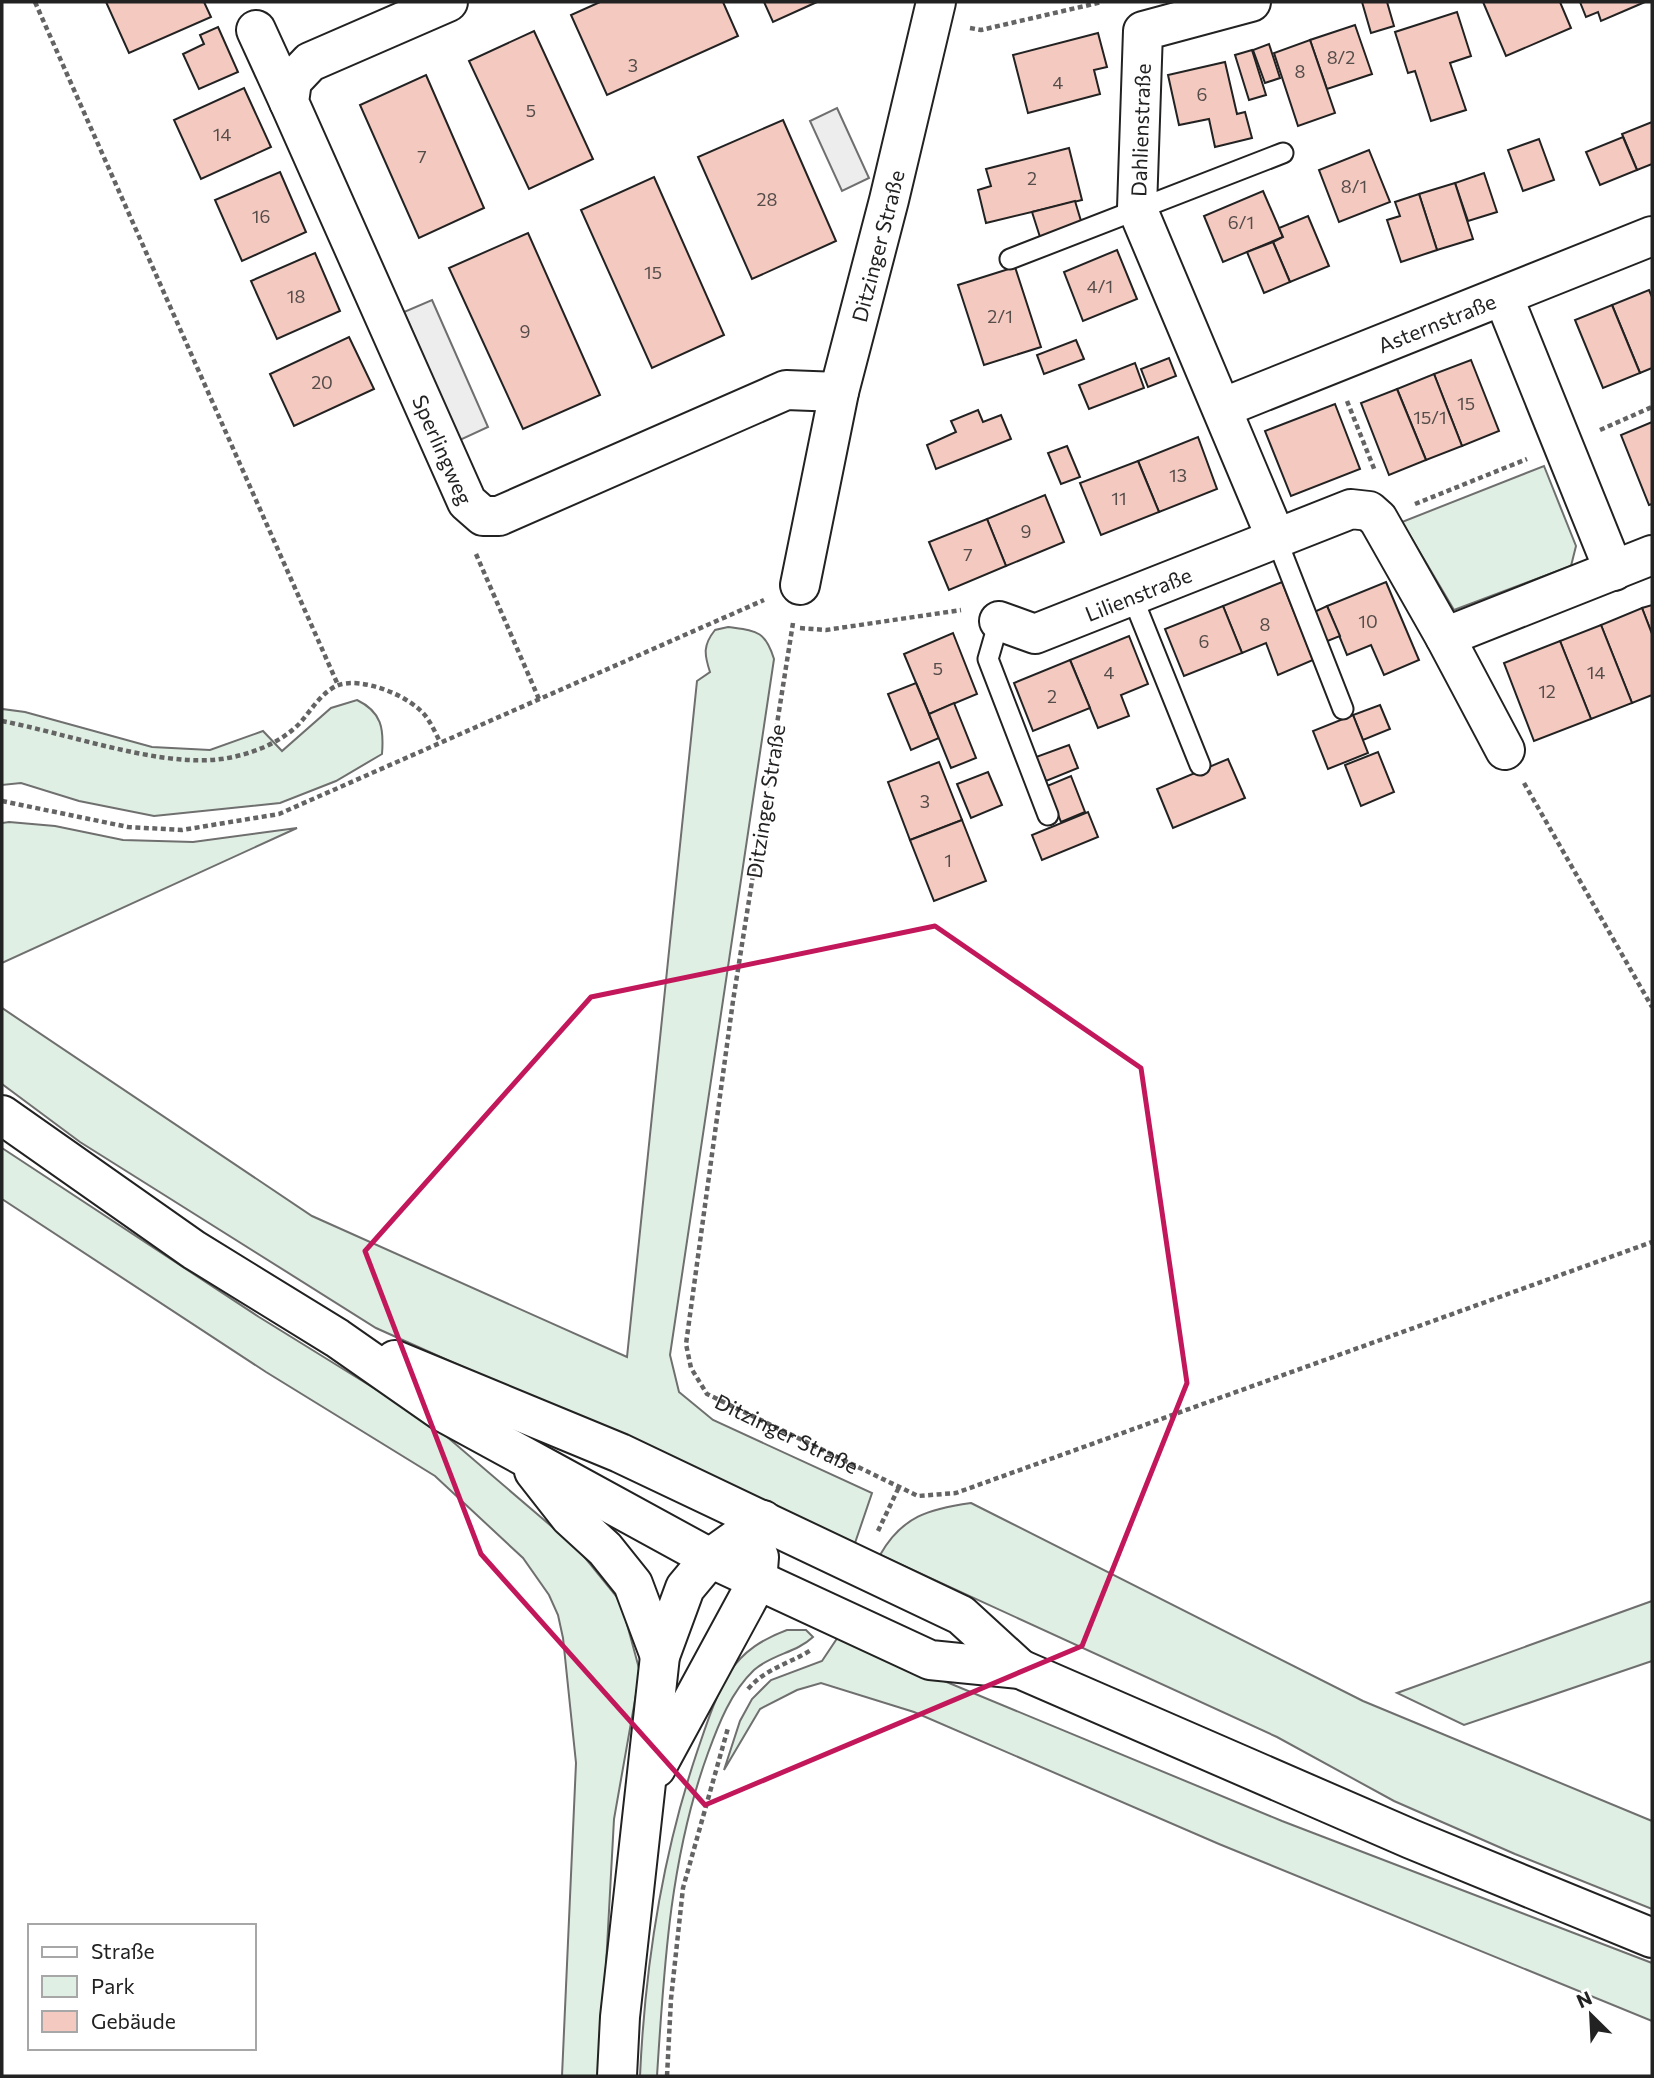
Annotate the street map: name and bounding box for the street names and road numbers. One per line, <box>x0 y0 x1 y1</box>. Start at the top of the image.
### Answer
street label: Dahlienstraße <box>1125 63 1155 197</box>
street label: Ditzinger Straße <box>845 167 908 324</box>
street label: Asternstraße <box>1374 287 1499 357</box>
street label: Sperlingweg <box>408 391 479 508</box>
street label: Lilienstraße <box>1081 561 1195 626</box>
street label: Ditzinger Straße <box>740 722 790 880</box>
street label: Ditzinger Straße <box>712 1388 863 1478</box>

